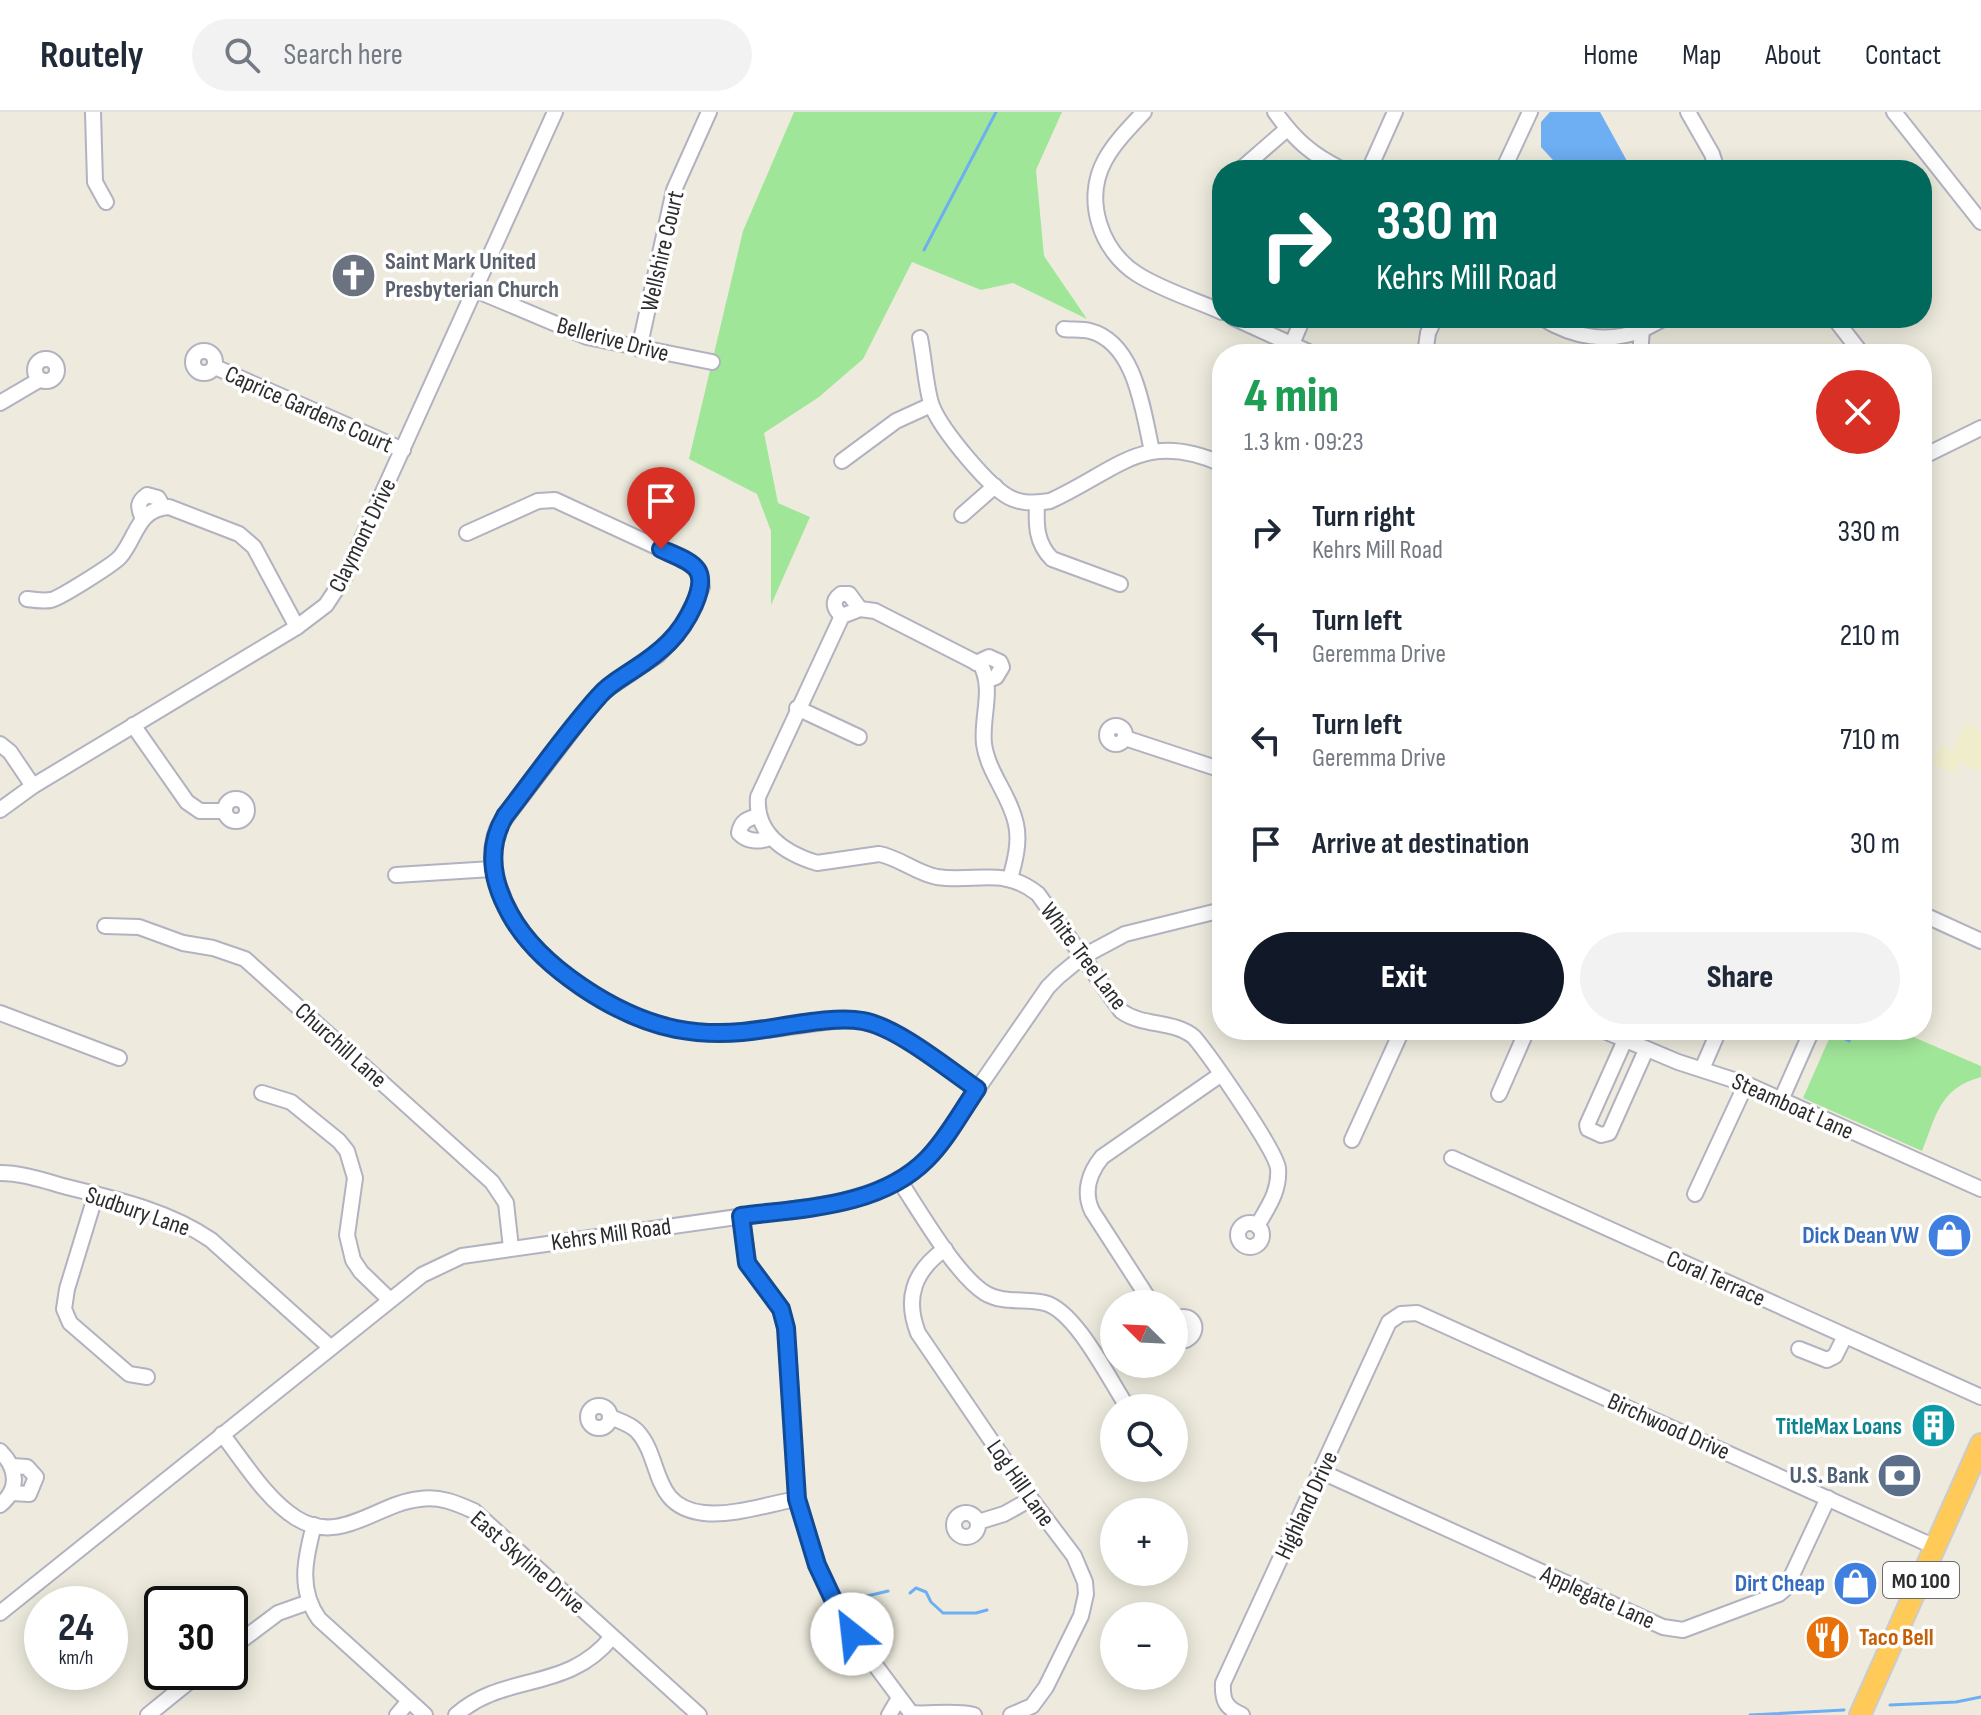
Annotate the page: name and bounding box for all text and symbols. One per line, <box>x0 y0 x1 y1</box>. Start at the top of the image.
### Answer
search box <box>192 19 752 91</box>
text: Routely <box>40 33 144 78</box>
icon: search <box>220 33 264 77</box>
text: Search here <box>284 37 403 73</box>
text: Home <box>1583 39 1638 72</box>
text: Map <box>1682 39 1721 72</box>
text: About <box>1765 39 1821 72</box>
text: Contact <box>1865 39 1941 72</box>
street label: Wellshire Court <box>635 188 690 314</box>
text: 330 m <box>1376 189 1499 256</box>
icon: right <box>1244 192 1348 296</box>
place label: Saint Mark United Presbyterian Church <box>385 247 559 304</box>
church icon: Saint Mark United Presbyterian Church <box>330 251 378 299</box>
text: Kehrs Mill Road <box>1376 257 1557 300</box>
street label: Bellerive Drive <box>554 311 672 368</box>
street label: Caprice Gardens Court <box>220 359 397 459</box>
text: 4 min <box>1244 368 1339 425</box>
button: close <box>1816 370 1900 454</box>
text: 1.3 km · 09:23 <box>1244 427 1364 458</box>
pin <box>627 467 695 549</box>
street label: Claymont Drive <box>322 473 403 597</box>
icon: arrive <box>639 479 683 523</box>
text: Turn right <box>1312 499 1415 535</box>
icon: right <box>1244 510 1288 554</box>
text: 330 m <box>1837 514 1900 550</box>
text: Kehrs Mill Road <box>1312 535 1443 566</box>
text: Turn left <box>1312 603 1402 639</box>
icon: left <box>1244 614 1288 658</box>
text: 210 m <box>1840 618 1900 654</box>
text: Geremma Drive <box>1312 639 1446 670</box>
text: Turn left <box>1312 707 1402 743</box>
icon: left <box>1244 718 1288 762</box>
text: 710 m <box>1840 722 1900 758</box>
text: Geremma Drive <box>1312 743 1446 774</box>
icon: arrive <box>1244 822 1288 866</box>
text: Arrive at destination <box>1312 826 1529 862</box>
text: 30 m <box>1850 826 1900 862</box>
street label: White Tree Lane <box>1034 897 1133 1016</box>
button: Exit <box>1244 932 1564 1024</box>
button: Share <box>1580 932 1900 1024</box>
street label: Churchill Lane <box>289 997 393 1094</box>
street label: Steamboat Lane <box>1728 1067 1858 1146</box>
street label: Sudbury Lane <box>82 1180 194 1243</box>
shop icon: Dick Dean VW <box>1926 1211 1974 1259</box>
street label: Kehrs Mill Road <box>549 1212 673 1257</box>
place label: Dick Dean VW <box>1802 1221 1919 1250</box>
street label: Coral Terrace <box>1662 1244 1770 1313</box>
north arrow <box>1100 1290 1188 1378</box>
map controls <box>1100 1290 1188 1690</box>
street label: Birchwood Drive <box>1603 1387 1734 1466</box>
button: search <box>1100 1394 1188 1482</box>
building icon: TitleMax Loans <box>1909 1402 1957 1450</box>
place label: TitleMax Loans <box>1775 1412 1902 1441</box>
street label: Log Hill Lane <box>980 1434 1061 1532</box>
street label: Highland Drive <box>1269 1446 1344 1564</box>
bank icon: U.S. Bank <box>1876 1451 1924 1499</box>
place label: U.S. Bank <box>1789 1461 1869 1490</box>
button: + <box>1100 1498 1188 1586</box>
street label: East Skyline Drive <box>464 1505 591 1620</box>
street label: Applegate Lane <box>1535 1559 1659 1635</box>
shop icon: Dirt Cheap <box>1832 1559 1880 1607</box>
road number: MO 100 <box>1883 1562 1959 1598</box>
place label: Dirt Cheap <box>1735 1569 1825 1598</box>
speed limit sign: 30 <box>144 1586 248 1690</box>
position arrow <box>810 1592 894 1676</box>
button: − <box>1100 1602 1188 1690</box>
text: 24 <box>58 1604 94 1652</box>
restaurant icon: Taco Bell <box>1804 1613 1852 1661</box>
place label: Taco Bell <box>1859 1623 1934 1652</box>
text: km/h <box>59 1646 93 1670</box>

